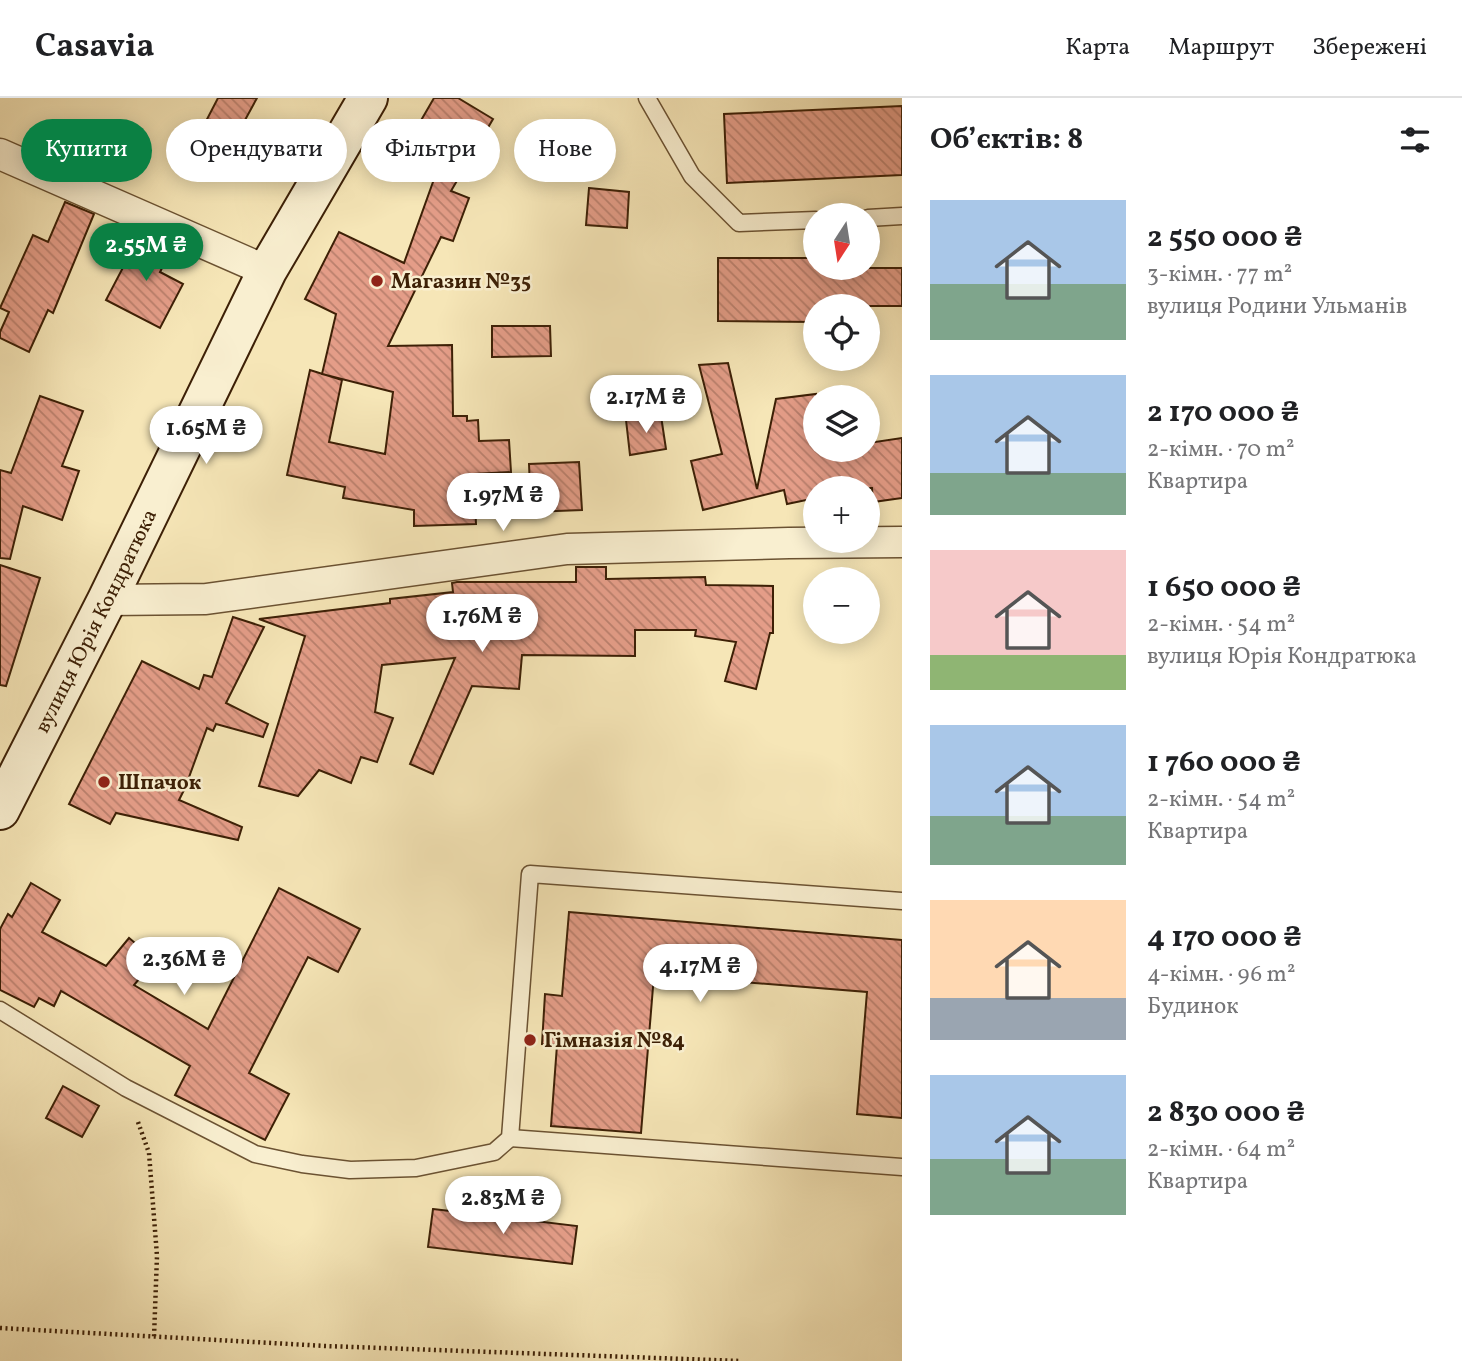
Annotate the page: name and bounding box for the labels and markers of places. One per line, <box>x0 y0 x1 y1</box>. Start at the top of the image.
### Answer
pin: 2.55M ₴ <box>81 223 211 283</box>
place label: Магазин №35 <box>391 268 531 297</box>
marker: Магазин №35 <box>369 273 385 289</box>
pin: 2.17M ₴ <box>581 376 711 435</box>
pin: 1.65M ₴ <box>141 406 271 466</box>
pin: 1.97M ₴ <box>438 474 568 533</box>
pin: 1.76M ₴ <box>417 594 547 654</box>
place label: Шпачок <box>118 769 202 798</box>
marker: Шпачок <box>96 774 112 790</box>
pin: 2.36M ₴ <box>119 937 249 997</box>
pin: 4.17M ₴ <box>635 944 765 1004</box>
place label: Гімназія №84 <box>544 1027 685 1056</box>
marker: Гімназія №84 <box>522 1032 538 1048</box>
pin: 2.83M ₴ <box>438 1176 568 1236</box>

